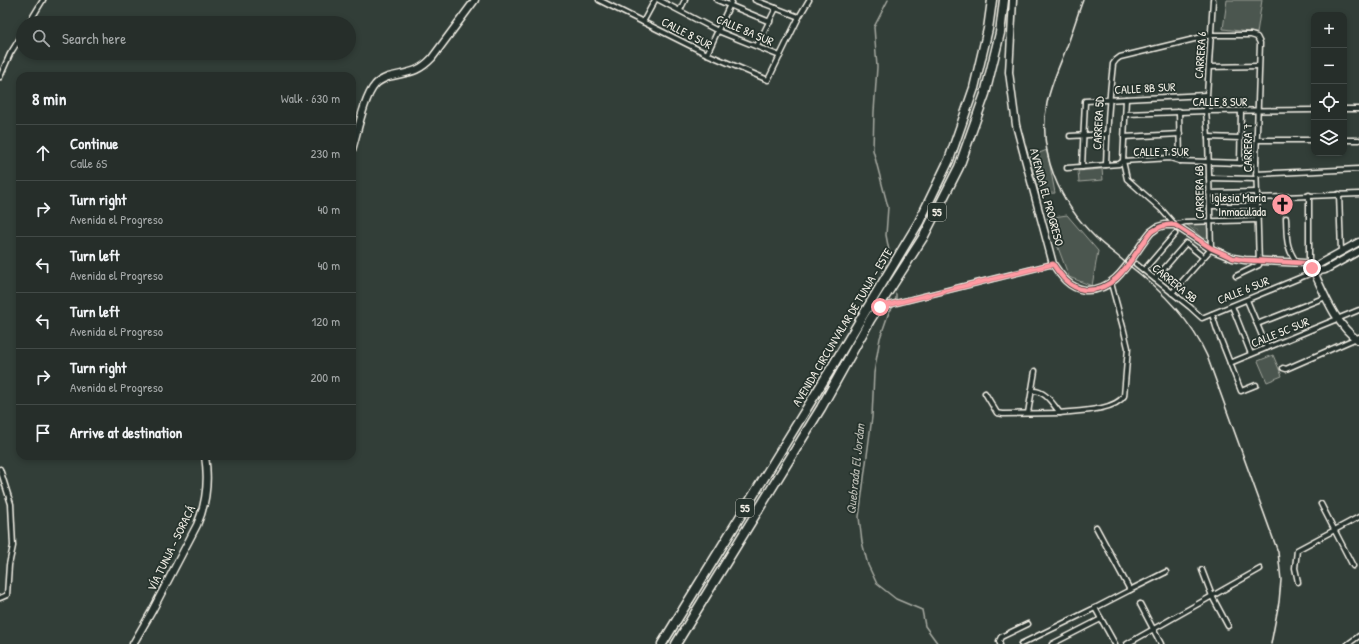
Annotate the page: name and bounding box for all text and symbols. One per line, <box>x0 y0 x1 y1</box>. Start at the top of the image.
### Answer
street label: CALLE 8A SUR <box>714 10 777 50</box>
map controls <box>1311 12 1347 156</box>
button: + <box>1311 12 1347 48</box>
street label: CALLE 8 SUR <box>659 13 716 53</box>
search box <box>16 16 356 60</box>
icon: search <box>30 27 52 49</box>
text: Search here <box>62 28 126 49</box>
street label: CARRERA 6 <box>1190 31 1210 79</box>
button: − <box>1311 48 1347 84</box>
street label: CALLE 8B SUR <box>1114 78 1176 98</box>
button: locate <box>1311 84 1347 120</box>
text: 8 min <box>32 87 66 110</box>
text: Walk · 630 m <box>281 89 340 107</box>
street label: CALLE 8 SUR <box>1193 93 1248 110</box>
street label: CARRERA 5D <box>1088 96 1108 150</box>
button: layers <box>1311 120 1347 156</box>
street label: CARRERA 7 <box>1239 124 1256 172</box>
text: Continue <box>70 133 118 154</box>
icon: ahead <box>32 142 54 164</box>
street label: CALLE 7 SUR <box>1133 143 1189 160</box>
text: 230 m <box>310 144 340 162</box>
street label: AVENIDA EL PROGRESO <box>1026 146 1068 248</box>
text: Calle 6S <box>70 154 107 172</box>
street label: CARRERA 6B <box>1190 165 1208 219</box>
text: Turn right <box>70 189 126 210</box>
place label: Iglesia Maria Inmaculada <box>1211 189 1266 220</box>
church icon: Iglesia Maria Inmaculada <box>1269 191 1295 217</box>
icon: right <box>32 198 54 220</box>
text: 40 m <box>317 200 340 218</box>
road number: 55 <box>928 203 946 221</box>
text: Avenida el Progreso <box>70 210 163 228</box>
street label: AVENIDA CIRCUNVALAR DE TUNJA - ESTE <box>788 244 896 409</box>
text: Turn left <box>70 245 120 266</box>
icon: left <box>32 254 54 276</box>
text: 40 m <box>317 256 340 274</box>
street label: CARRERA 5B <box>1149 259 1201 307</box>
route end <box>1303 259 1321 277</box>
text: Avenida el Progreso <box>70 266 163 284</box>
street label: CALLE 6 SUR <box>1215 272 1272 308</box>
route start <box>871 298 889 316</box>
text: Turn left <box>70 301 120 322</box>
icon: left <box>32 310 54 332</box>
text: 120 m <box>312 312 340 330</box>
street label: CALLE 5C SUR <box>1248 312 1312 351</box>
text: Avenida el Progreso <box>70 322 163 340</box>
text: Turn right <box>70 357 126 378</box>
icon: right <box>32 366 54 388</box>
text: 200 m <box>310 368 340 386</box>
text: Avenida el Progreso <box>70 378 163 396</box>
icon: arrive <box>32 422 54 444</box>
text: Arrive at destination <box>70 422 182 443</box>
water label: Quebrada El Jordan <box>841 422 869 515</box>
road number: 55 <box>736 499 754 517</box>
street label: VÍA TUNJA - SORACÁ <box>143 502 199 594</box>

